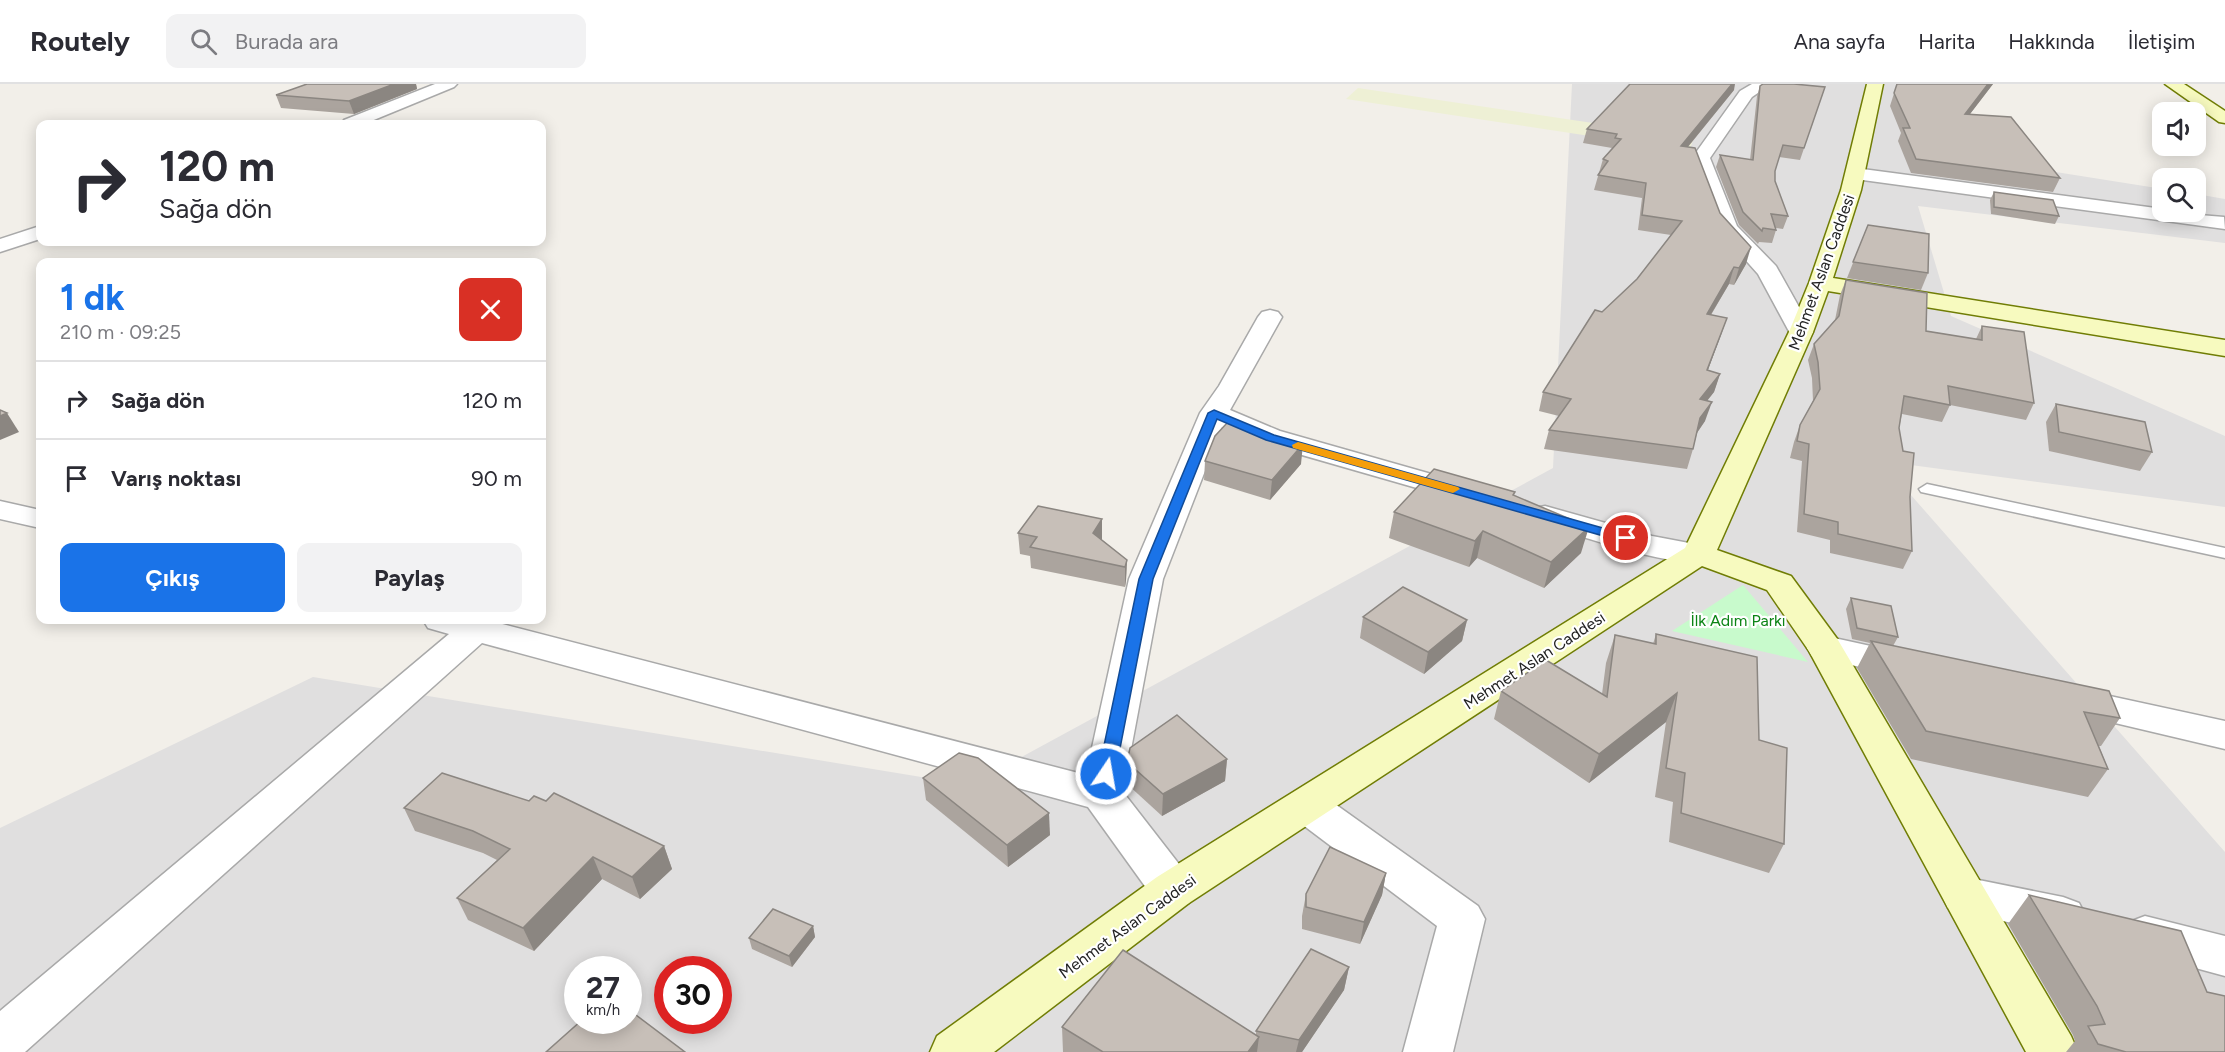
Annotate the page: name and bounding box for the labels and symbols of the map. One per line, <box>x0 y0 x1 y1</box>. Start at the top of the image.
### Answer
street label: Mehmet Aslan Caddesi <box>1784 192 1859 353</box>
pin <box>1600 512 1651 563</box>
street label: Mehmet Aslan Caddesi <box>1460 608 1609 713</box>
park label: İlk Adım Parkı <box>1690 611 1786 630</box>
position arrow <box>1074 742 1138 806</box>
street label: Mehmet Aslan Caddesi <box>1055 870 1200 983</box>
speed limit sign: 30 <box>654 956 732 1034</box>

